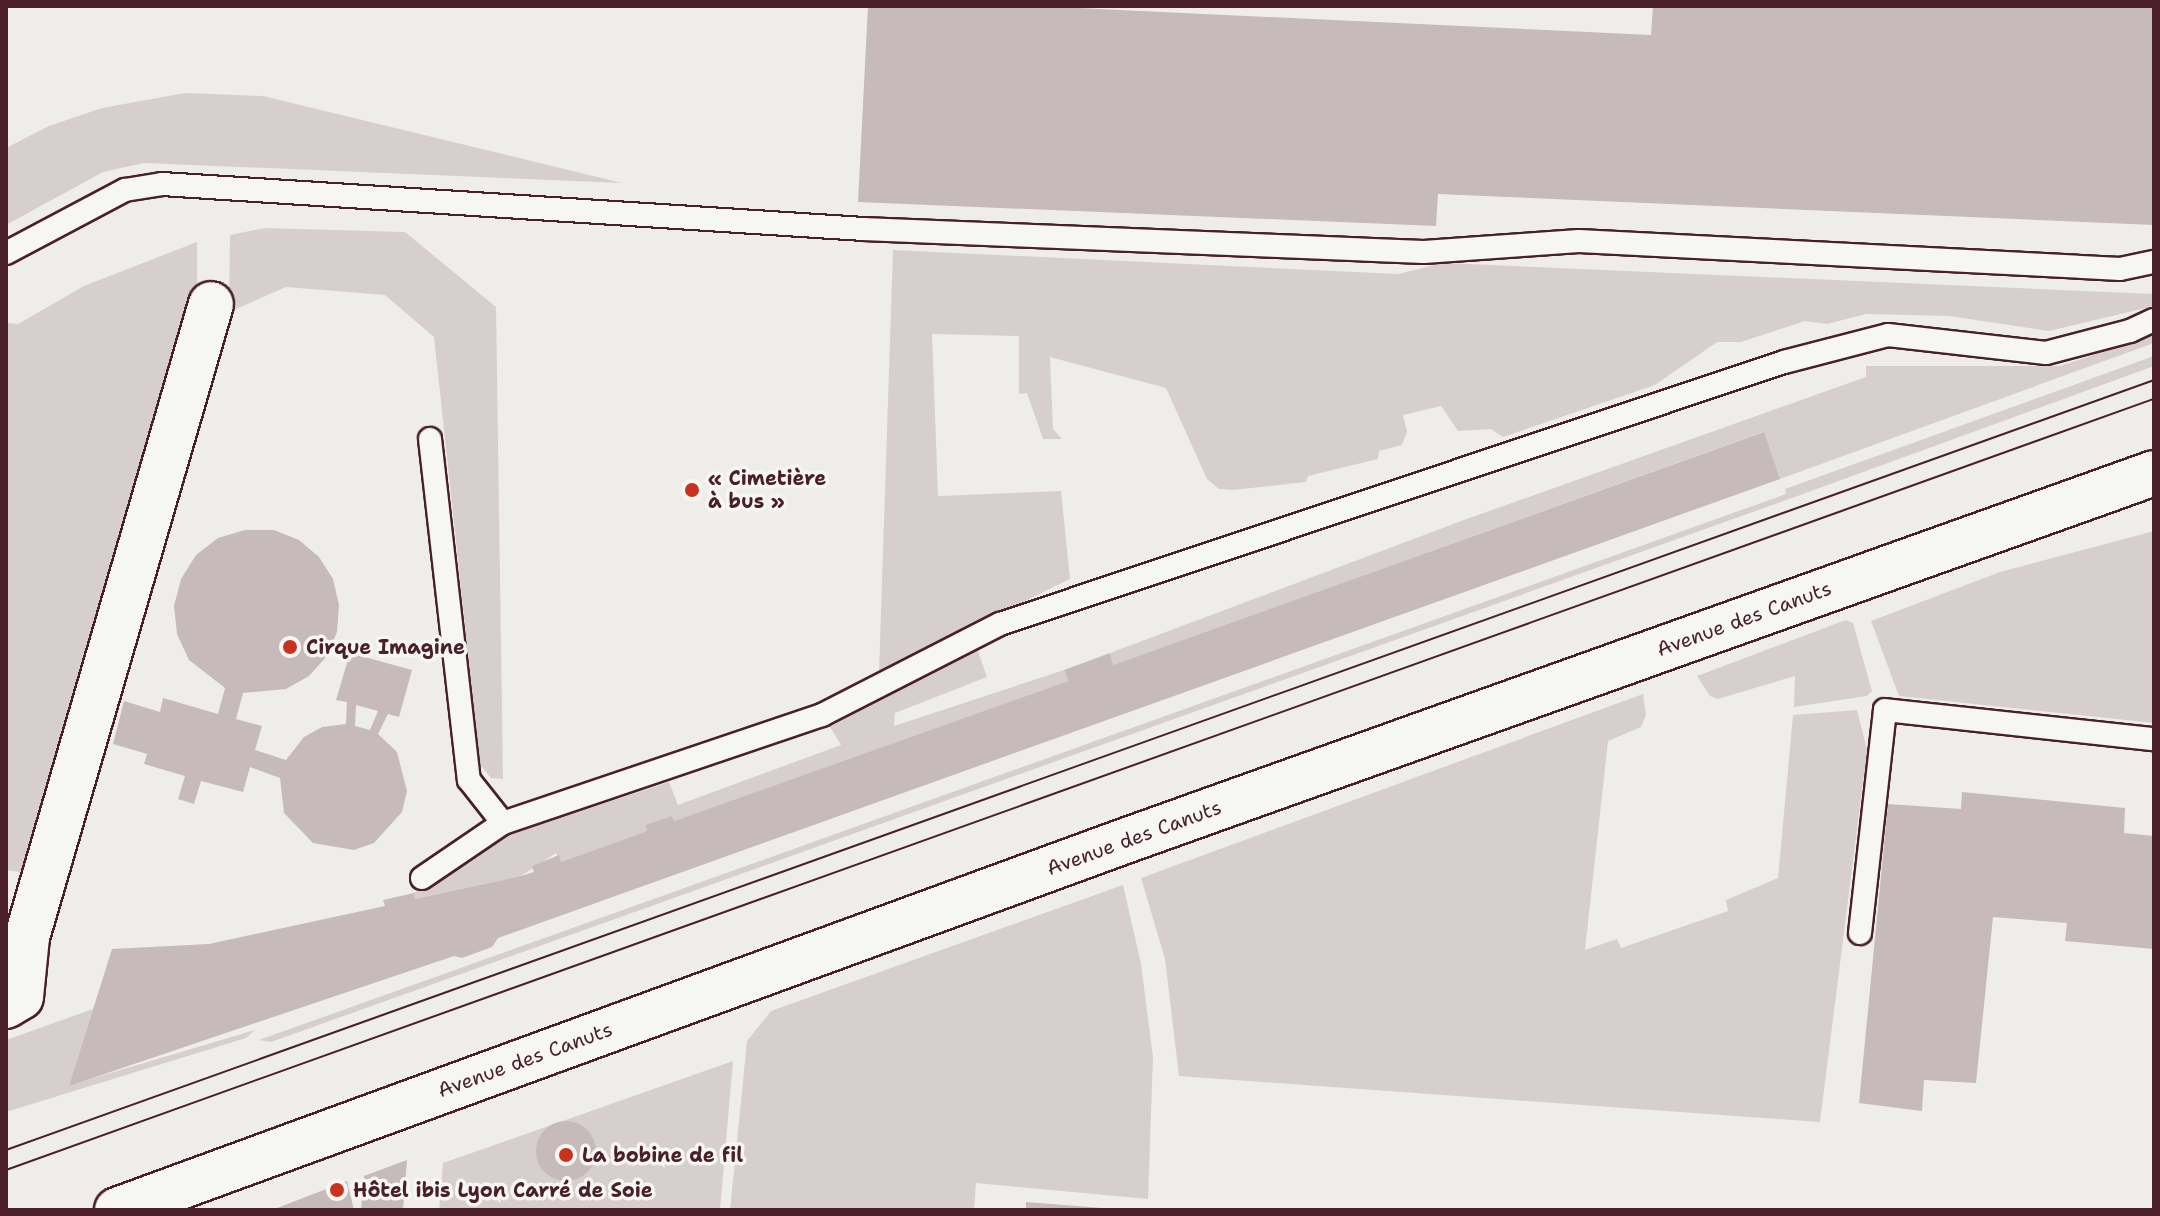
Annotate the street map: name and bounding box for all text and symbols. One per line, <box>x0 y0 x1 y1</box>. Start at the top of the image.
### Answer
place label: « Cimetière à bus » <box>708 466 826 513</box>
marker: « Cimetière à bus » <box>683 481 701 499</box>
street label: Avenue des Canuts <box>1653 576 1835 662</box>
place label: Cirque Imagine <box>306 635 465 659</box>
marker: Cirque Imagine <box>281 638 299 656</box>
street label: Avenue des Canuts <box>1043 795 1225 881</box>
street label: Avenue des Canuts <box>434 1017 616 1103</box>
place label: La bobine de fil <box>582 1143 743 1167</box>
marker: La bobine de fil <box>557 1146 575 1164</box>
place label: Hôtel ibis Lyon Carré de Soie <box>353 1178 653 1202</box>
marker: Hôtel ibis Lyon Carré de Soie <box>328 1181 346 1199</box>

